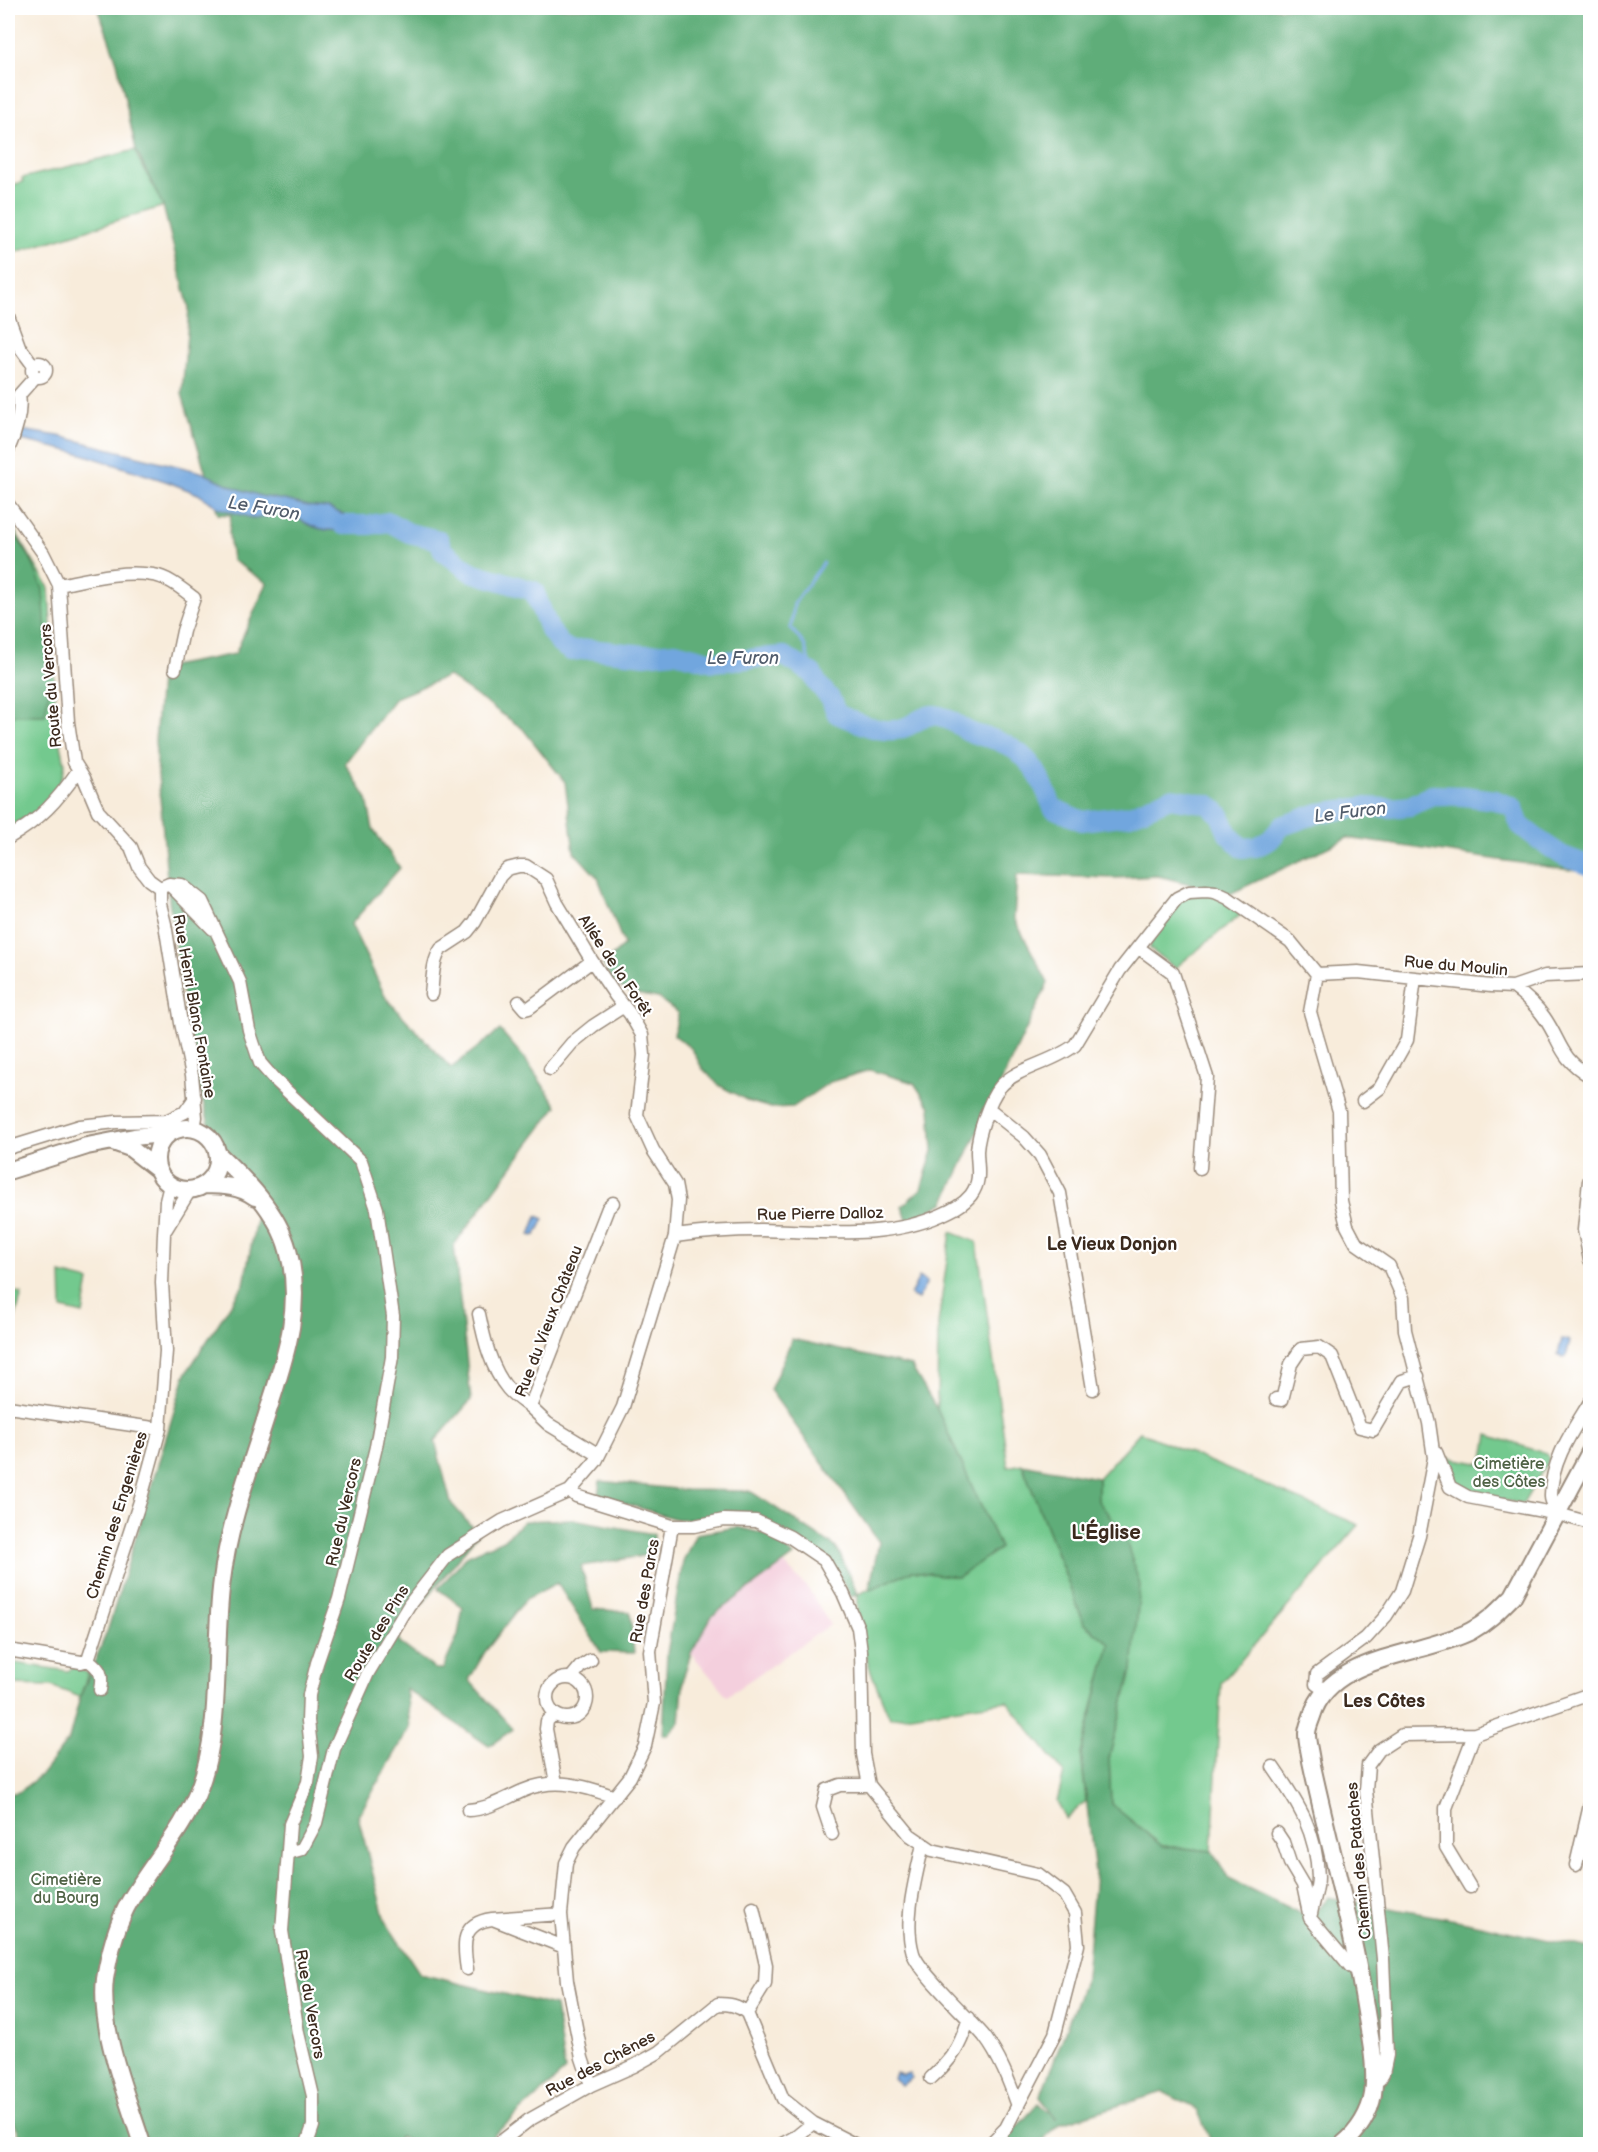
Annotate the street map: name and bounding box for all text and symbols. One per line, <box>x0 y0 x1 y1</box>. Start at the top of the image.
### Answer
water label: Le Furon <box>226 492 301 525</box>
street label: Route du Vercors <box>37 623 66 749</box>
water label: Le Furon <box>707 648 779 669</box>
water label: Le Furon <box>1313 798 1387 827</box>
street label: Allée de la Forêt <box>574 912 656 1020</box>
street label: Rue Henri Blanc Fontaine <box>168 913 219 1100</box>
street label: Rue du Moulin <box>1403 952 1509 981</box>
street label: Rue Pierre Dalloz <box>757 1204 884 1225</box>
district label: Le Vieux Donjon <box>1047 1234 1177 1255</box>
street label: Rue du Vieux Château <box>512 1243 587 1400</box>
street label: Chemin des Engenières <box>83 1429 152 1602</box>
park label: Cimetière des Côtes <box>1473 1455 1546 1492</box>
street label: Rue du Vercors <box>323 1456 366 1569</box>
district label: L'Église <box>1071 1519 1141 1545</box>
street label: Rue des Parcs <box>627 1538 664 1645</box>
street label: Route des Pins <box>341 1582 414 1685</box>
district label: Les Côtes <box>1343 1691 1425 1712</box>
street label: Chemin des Pataches <box>1343 1781 1376 1940</box>
park label: Cimetière du Bourg <box>30 1871 102 1908</box>
street label: Rue du Vercors <box>291 1948 329 2061</box>
street label: Rue des Chênes <box>543 2027 659 2101</box>

